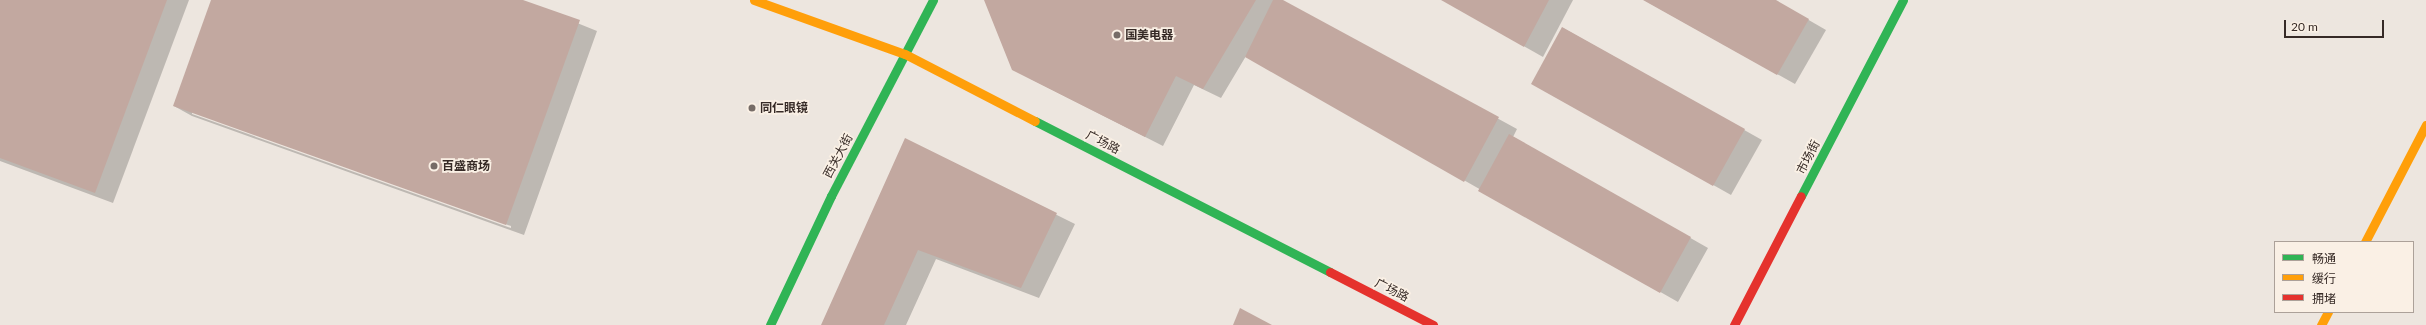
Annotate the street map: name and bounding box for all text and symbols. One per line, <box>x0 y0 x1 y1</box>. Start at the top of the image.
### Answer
scale bar <box>2286 12 2386 38</box>
text: 20 m <box>2291 19 2318 34</box>
place label: 国美电器 <box>1125 28 1173 42</box>
marker: 国美电器 <box>1112 30 1122 40</box>
place label: 同仁眼镜 <box>760 101 808 115</box>
marker: 同仁眼镜 <box>747 103 757 113</box>
street label: 广场路 <box>1084 127 1122 157</box>
street label: 西关大街 <box>820 131 856 181</box>
street label: 市场街 <box>1793 138 1823 176</box>
place label: 百盛商场 <box>442 159 490 173</box>
marker: 百盛商场 <box>429 161 439 171</box>
legend <box>2274 241 2414 313</box>
text: 畅通 <box>2312 251 2336 266</box>
text: 缓行 <box>2312 271 2336 286</box>
street label: 广场路 <box>1373 275 1411 305</box>
text: 拥堵 <box>2312 291 2336 306</box>

